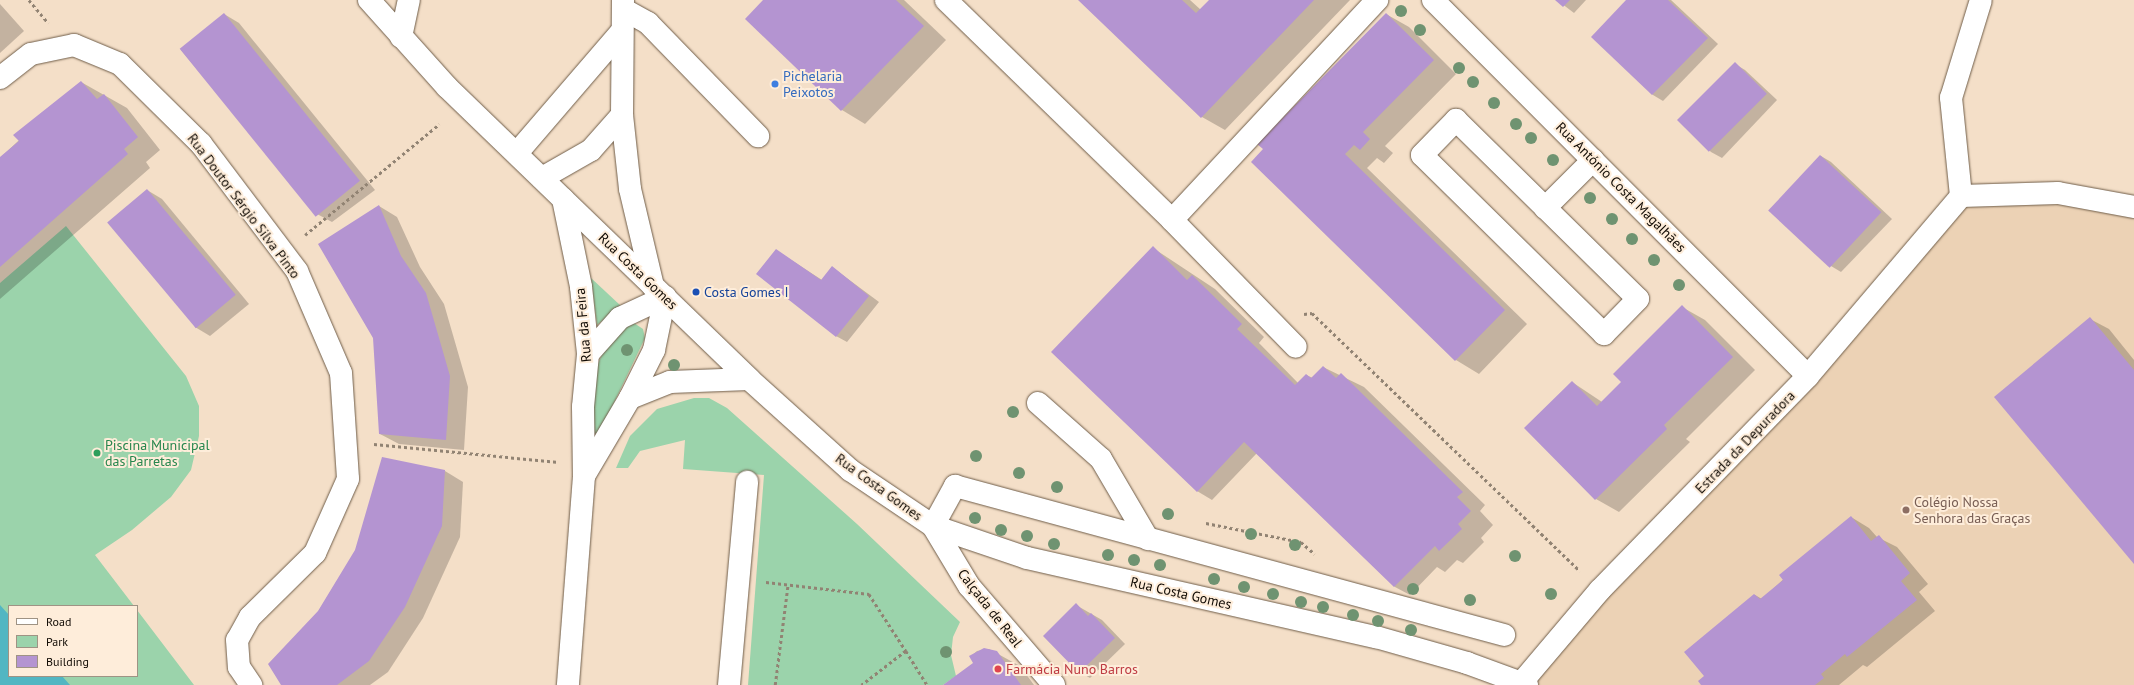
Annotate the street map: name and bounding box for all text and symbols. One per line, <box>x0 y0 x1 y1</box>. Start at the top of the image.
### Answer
place label: Pichelaria Peixotos <box>783 68 842 100</box>
marker: Pichelaria Peixotos <box>770 79 780 89</box>
street label: Rua António Costa Magalhães <box>1552 118 1690 256</box>
street label: Rua Doutor Sérgio Silva Pinto <box>184 130 304 282</box>
street label: Rua Costa Gomes <box>595 229 681 313</box>
place label: Costa Gomes I <box>704 284 789 300</box>
street label: Rua da Feira <box>571 287 595 363</box>
marker: Costa Gomes I <box>691 287 701 297</box>
street label: Estrada da Depuradora <box>1692 387 1798 497</box>
place label: Piscina Municipal das Parretas <box>105 437 210 470</box>
marker: Piscina Municipal das Parretas <box>92 448 102 458</box>
street label: Rua Costa Gomes <box>832 450 926 524</box>
place label: Colégio Nossa Senhora das Graças <box>1914 494 2030 526</box>
marker: Colégio Nossa Senhora das Graças <box>1901 505 1911 515</box>
street label: Calçada de Real <box>954 566 1026 650</box>
street label: Rua Costa Gomes <box>1129 573 1233 613</box>
legend <box>8 605 138 677</box>
text: Road <box>46 614 71 629</box>
text: Park <box>46 634 68 649</box>
text: Building <box>46 654 89 669</box>
place label: Farmácia Nuno Barros <box>1006 661 1138 677</box>
marker: Farmácia Nuno Barros <box>993 664 1003 674</box>

